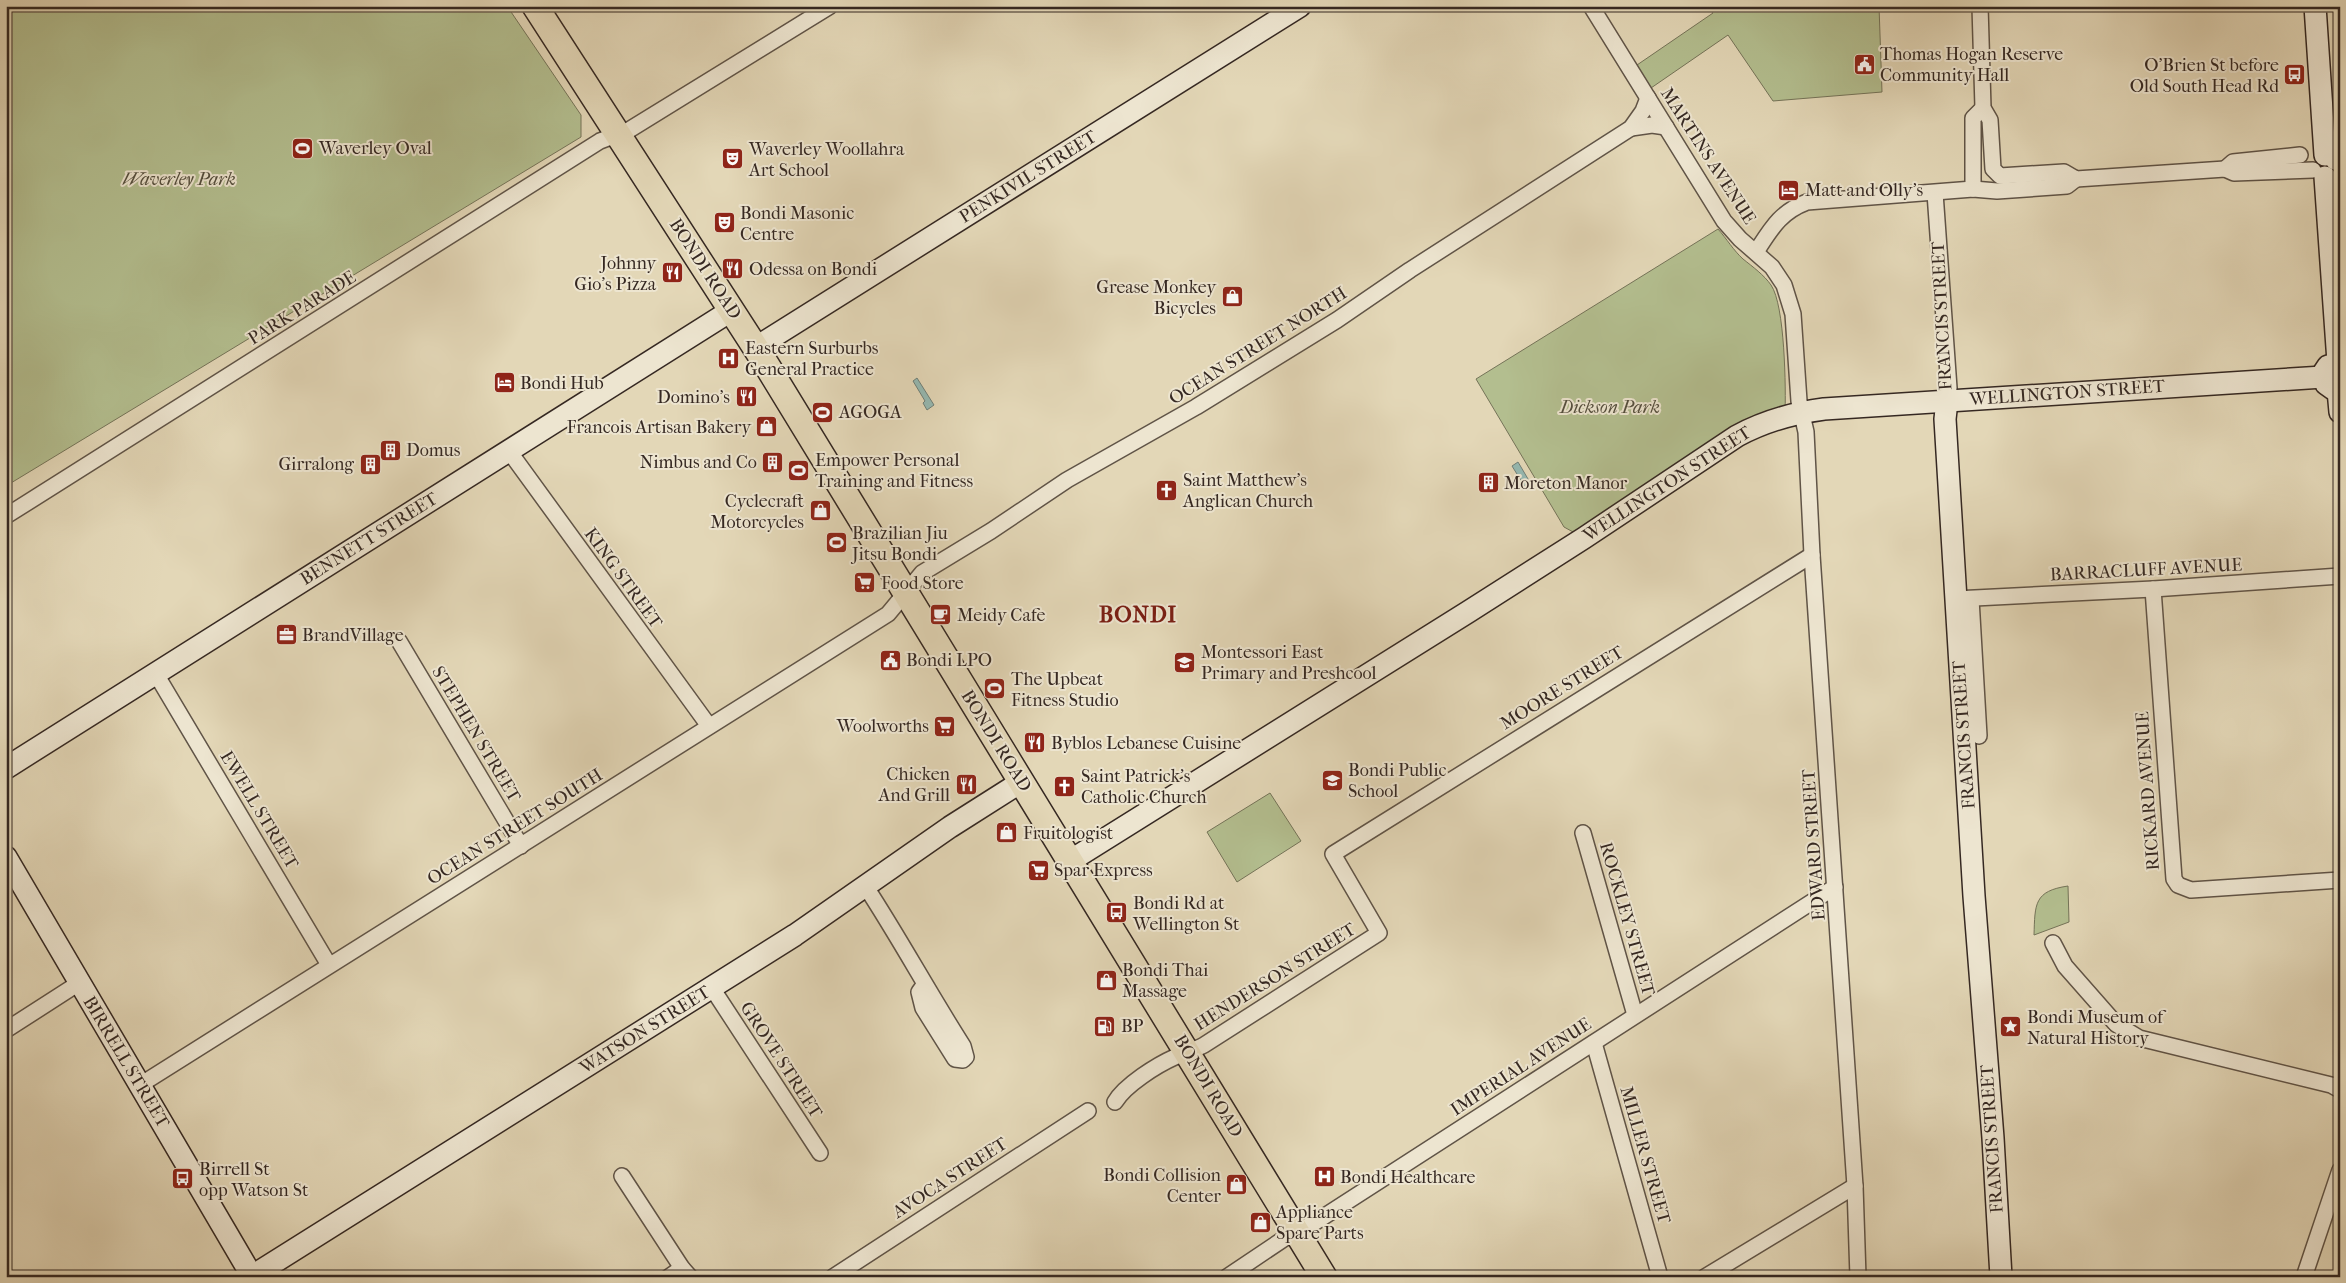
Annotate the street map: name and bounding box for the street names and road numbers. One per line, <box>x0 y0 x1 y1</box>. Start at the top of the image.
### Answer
street label: MARTINS AVENUE <box>1656 84 1760 228</box>
street label: PENKIVIL STREET <box>956 126 1101 228</box>
street label: BONDI ROAD <box>665 215 745 323</box>
street label: FRANCIS STREET <box>1928 240 1956 391</box>
street label: PARK PARADE <box>244 267 360 349</box>
street label: OCEAN STREET NORTH <box>1165 283 1351 409</box>
street label: WELLINGTON STREET <box>1968 376 2166 410</box>
street label: WELLINGTON STREET <box>1578 421 1756 547</box>
street label: BENNETT STREET <box>296 488 442 590</box>
street label: KING STREET <box>580 524 667 633</box>
street label: BARRACLUFF AVENUE <box>2049 554 2243 586</box>
street label: MOORE STREET <box>1497 641 1628 734</box>
street label: FRANCIS STREET <box>1948 659 1980 810</box>
street label: STEPHEN STREET <box>427 662 525 806</box>
street label: BONDI ROAD <box>956 686 1036 796</box>
street label: RICKARD AVENUE <box>2132 711 2164 871</box>
street label: EWELL STREET <box>216 747 303 873</box>
street label: OCEAN STREET SOUTH <box>424 764 606 890</box>
street label: EDWARD STREET <box>1798 768 1830 921</box>
street label: ROCKLEY STREET <box>1595 840 1659 999</box>
street label: HENDERSON STREET <box>1191 918 1360 1035</box>
street label: WATSON STREET <box>575 981 715 1079</box>
street label: BIRRELL STREET <box>78 992 174 1132</box>
street label: GROVE STREET <box>736 998 827 1123</box>
street label: IMPERIAL AVENUE <box>1447 1014 1595 1120</box>
street label: BONDI ROAD <box>1169 1031 1247 1141</box>
street label: FRANCIS STREET <box>1976 1063 2008 1214</box>
street label: MILLER STREET <box>1615 1084 1675 1227</box>
street label: AVOCA STREET <box>888 1133 1012 1223</box>

